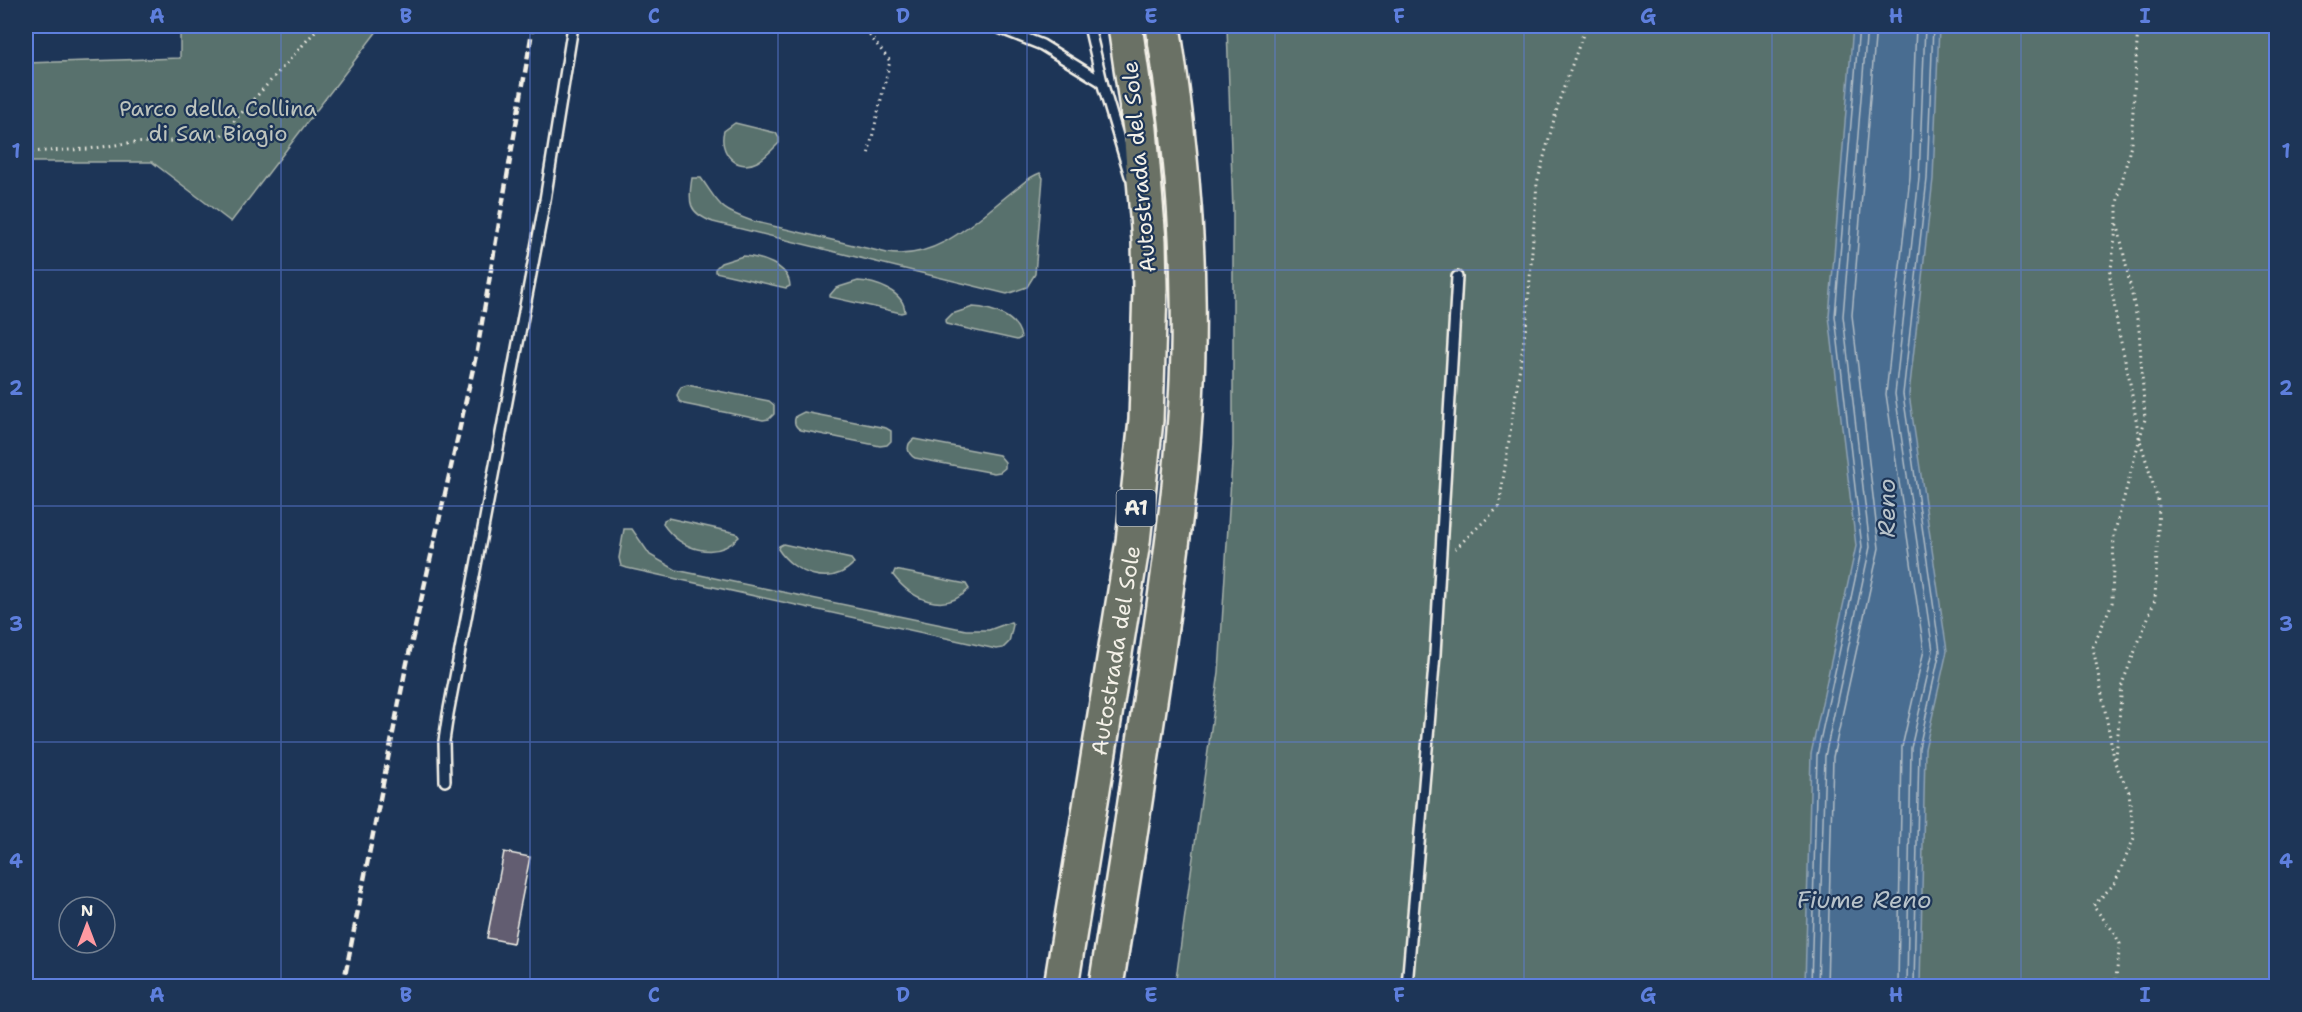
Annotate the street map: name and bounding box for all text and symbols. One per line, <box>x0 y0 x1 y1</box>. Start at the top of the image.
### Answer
text: A <box>149 3 165 29</box>
text: B <box>400 3 412 29</box>
text: C <box>648 3 660 29</box>
text: D <box>896 3 910 29</box>
text: E <box>1144 3 1158 29</box>
text: F <box>1393 3 1405 29</box>
text: G <box>1640 3 1656 29</box>
text: H <box>1889 3 1903 29</box>
text: I <box>2139 3 2151 29</box>
street label: Autostrada del Sole <box>1115 60 1163 274</box>
park label: Parco della Collina di San Biagio <box>119 94 317 148</box>
text: 1 <box>11 138 21 164</box>
text: 1 <box>2281 138 2291 164</box>
text: 2 <box>9 375 23 401</box>
text: 2 <box>2279 375 2293 401</box>
water label: Reno <box>1871 478 1903 538</box>
road number: A1 <box>1116 490 1156 526</box>
street label: Autostrada del Sole <box>1084 543 1147 757</box>
text: 3 <box>9 611 23 637</box>
text: 3 <box>2279 611 2293 637</box>
text: 4 <box>9 848 23 874</box>
text: 4 <box>2279 848 2293 874</box>
water label: Fiume Reno <box>1796 884 1932 916</box>
north arrow <box>57 895 117 955</box>
text: N <box>81 900 93 921</box>
text: A <box>149 982 165 1008</box>
text: B <box>400 982 412 1008</box>
text: C <box>648 982 660 1008</box>
text: D <box>896 982 910 1008</box>
text: E <box>1144 982 1158 1008</box>
text: F <box>1393 982 1405 1008</box>
text: G <box>1640 982 1656 1008</box>
text: H <box>1889 982 1903 1008</box>
text: I <box>2139 982 2151 1008</box>

